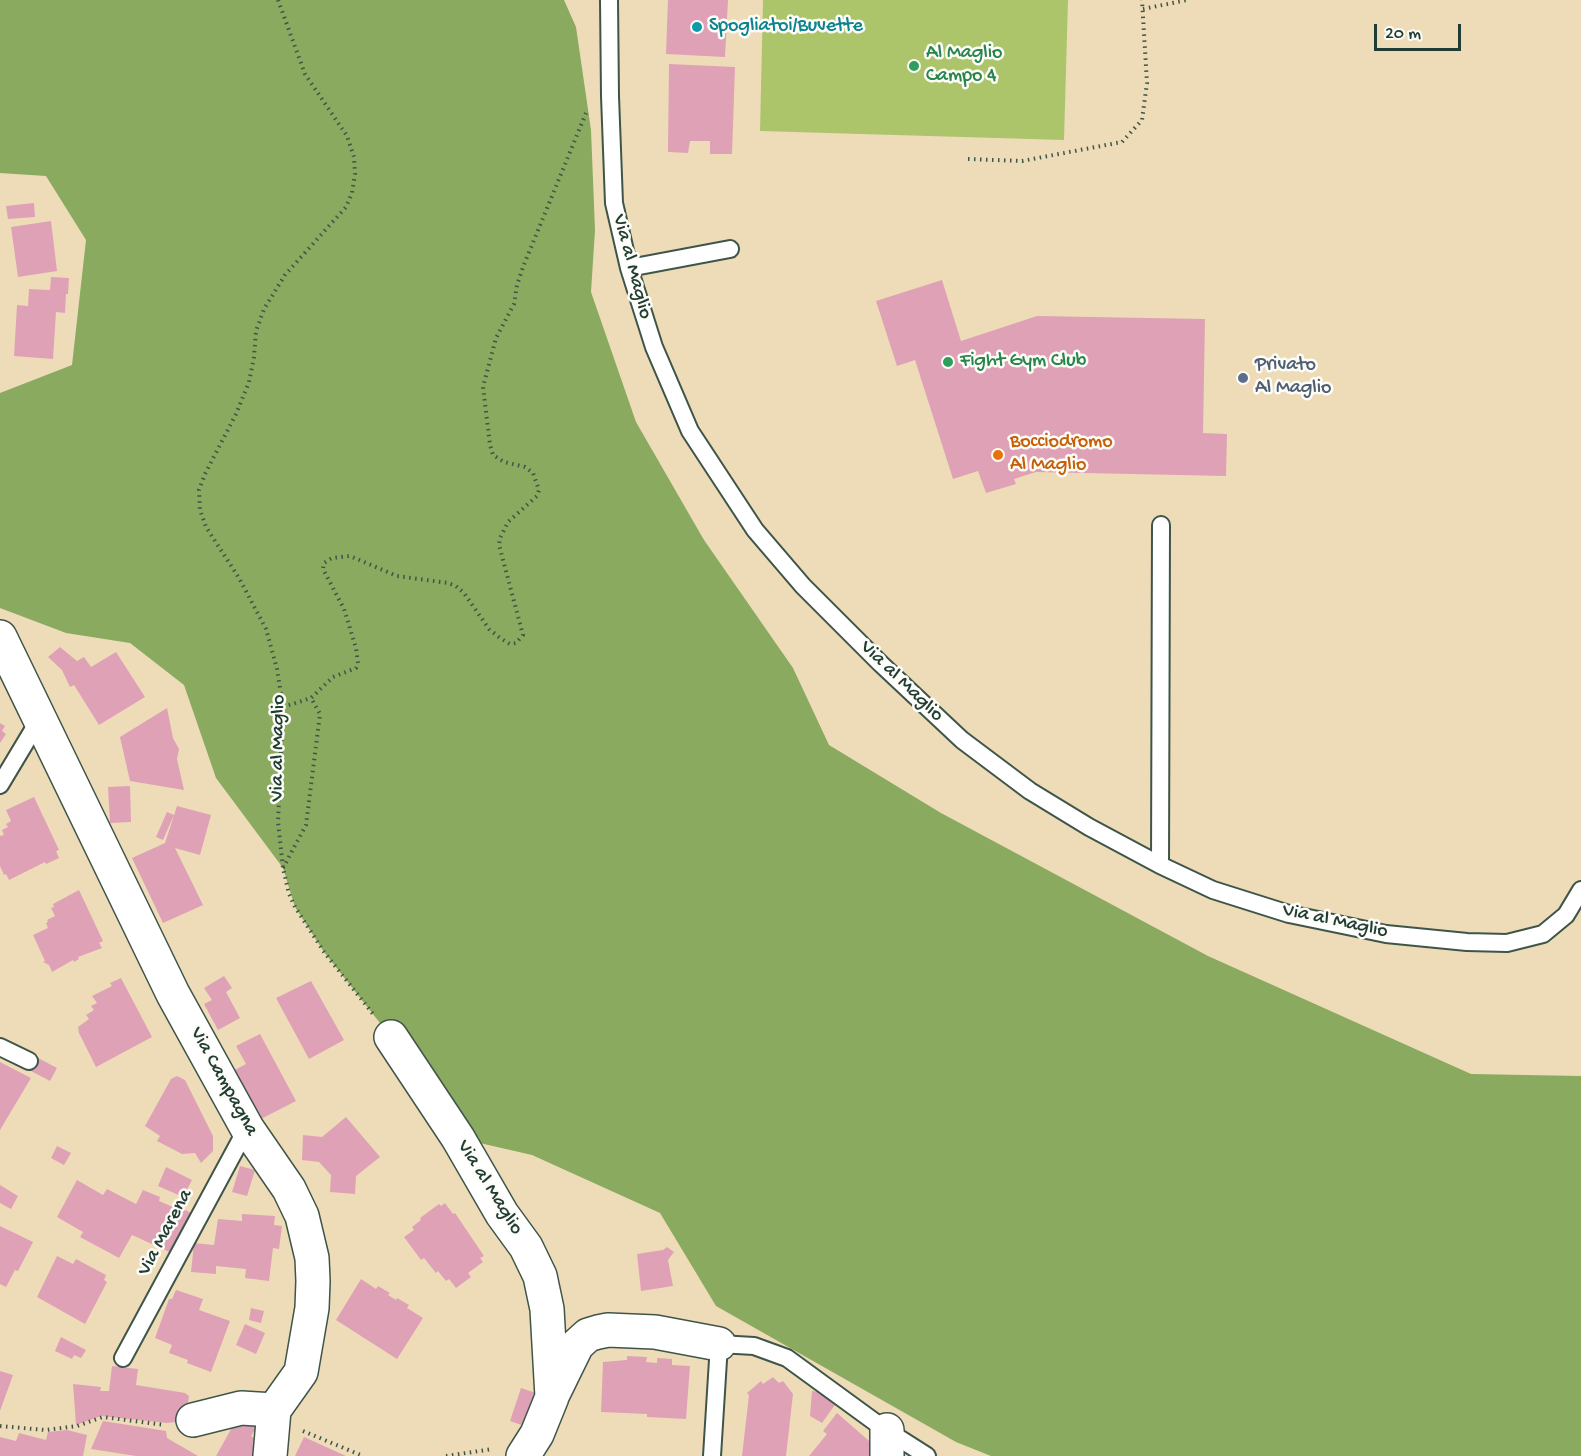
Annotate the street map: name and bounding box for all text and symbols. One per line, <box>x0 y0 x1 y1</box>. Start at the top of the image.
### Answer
scale bar <box>1377 12 1464 50</box>
place label: Spogliatoi/Buvette <box>709 15 863 39</box>
marker: Spogliatoi/Buvette <box>690 20 704 34</box>
text: 20 m <box>1385 24 1421 45</box>
place label: Al Maglio Campo 4 <box>926 42 1002 89</box>
marker: Al Maglio Campo 4 <box>907 59 921 73</box>
street label: Via al Maglio <box>606 212 656 322</box>
place label: Fight Gym Club <box>960 350 1086 374</box>
place label: Privato Al Maglio <box>1255 354 1331 401</box>
marker: Fight Gym Club <box>941 355 955 369</box>
marker: Privato Al Maglio <box>1236 371 1250 385</box>
place label: Bocciodromo Al Maglio <box>1010 431 1113 478</box>
marker: Bocciodromo Al Maglio <box>991 448 1005 462</box>
street label: Via al Maglio <box>854 636 948 728</box>
street label: Via al Maglio <box>266 694 292 802</box>
street label: Via al Maglio <box>1280 899 1390 945</box>
street label: Via Campagna <box>183 1024 263 1140</box>
street label: Via al Maglio <box>450 1136 528 1240</box>
street label: Via Marena <box>133 1186 199 1280</box>

